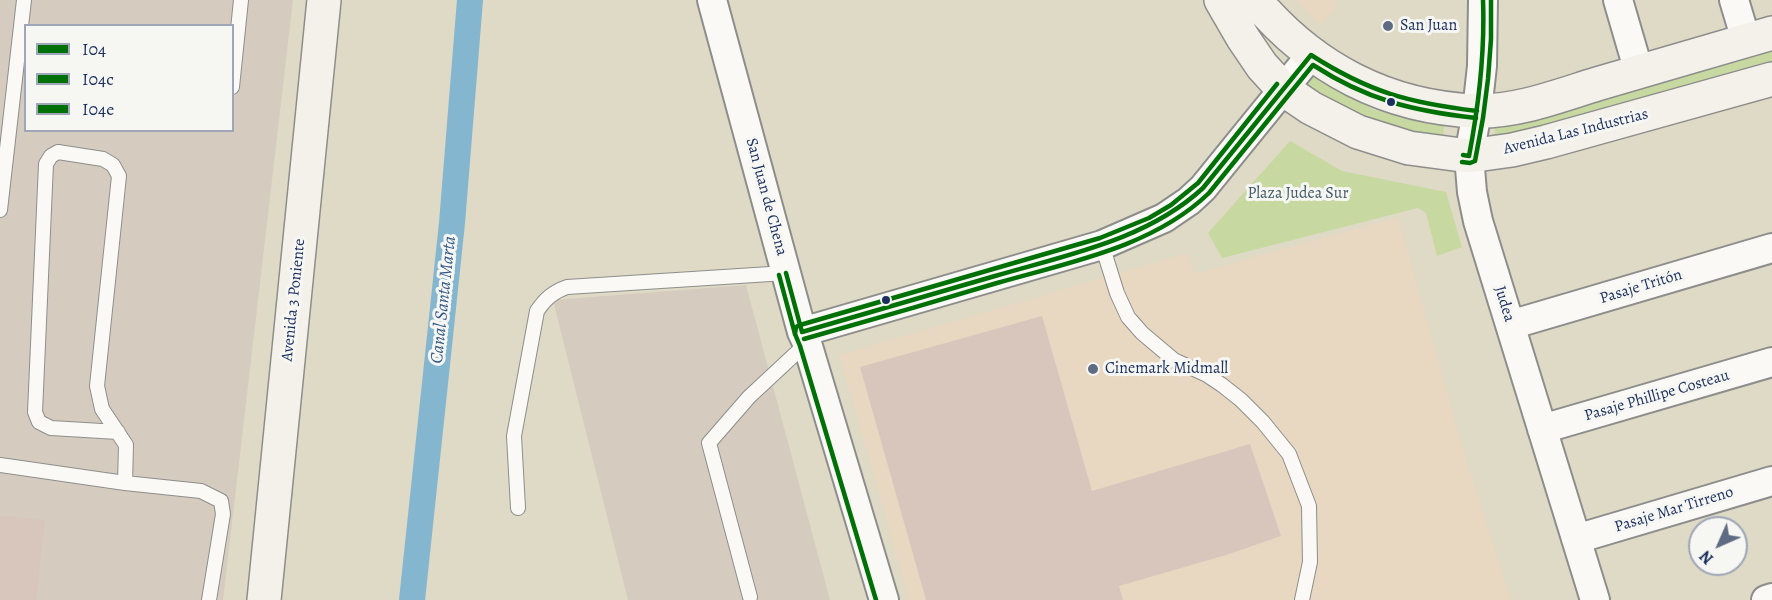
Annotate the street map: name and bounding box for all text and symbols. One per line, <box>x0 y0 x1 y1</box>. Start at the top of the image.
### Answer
place label: San Juan <box>1400 16 1457 36</box>
marker: San Juan <box>1381 19 1395 33</box>
legend <box>24 24 234 132</box>
text: I04 <box>82 37 106 61</box>
text: I04c <box>82 67 114 91</box>
unlabelled marker <box>1385 96 1397 108</box>
text: I04e <box>82 97 114 121</box>
street label: Avenida Las Industrias <box>1502 105 1650 159</box>
street label: San Juan de Chena <box>741 136 791 258</box>
park label: Plaza Judea Sur <box>1247 184 1349 204</box>
water label: Canal Santa Marta <box>427 235 461 365</box>
street label: Avenida 3 Poniente <box>278 238 310 362</box>
street label: Pasaje Tritón <box>1598 265 1684 309</box>
street label: Judea <box>1489 284 1519 324</box>
unlabelled marker <box>880 294 892 306</box>
place label: Cinemark Midmall <box>1105 359 1228 379</box>
marker: Cinemark Midmall <box>1086 362 1100 376</box>
street label: Pasaje Phillipe Costeau <box>1582 366 1732 426</box>
street label: Pasaje Mar Tirreno <box>1612 483 1736 537</box>
north arrow <box>1688 516 1748 576</box>
text: N <box>1695 545 1719 569</box>

